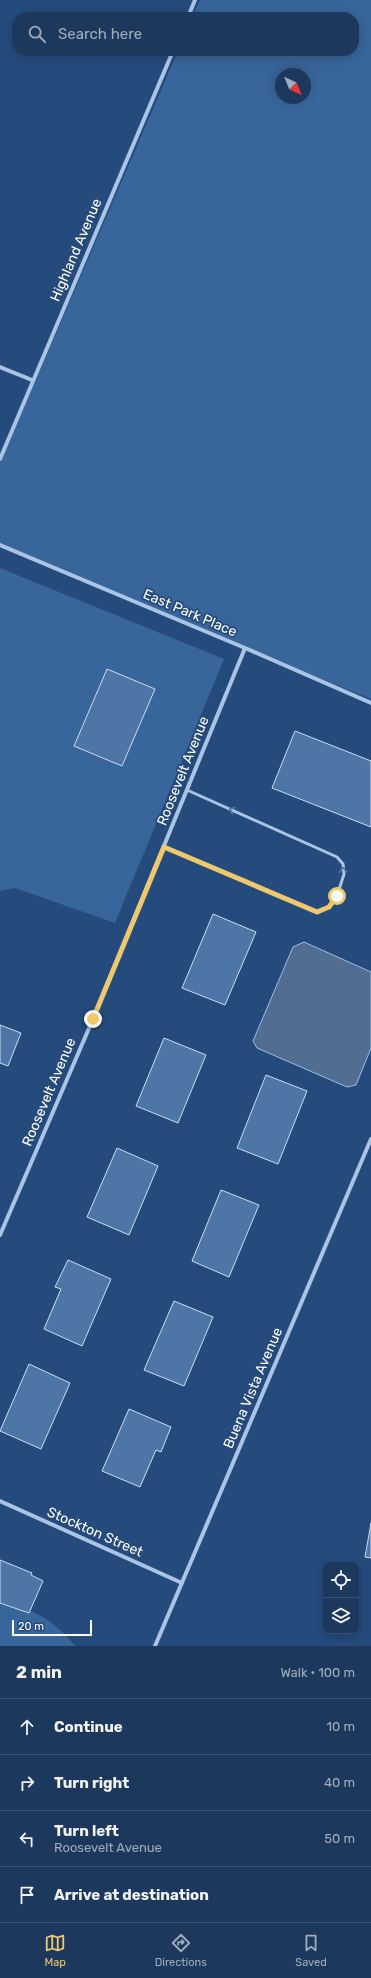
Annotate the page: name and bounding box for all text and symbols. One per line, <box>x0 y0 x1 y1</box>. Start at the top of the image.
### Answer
search box <box>12 12 359 56</box>
icon: search <box>26 23 48 45</box>
text: Search here <box>58 25 142 43</box>
north arrow <box>275 68 311 104</box>
street label: Highland Avenue <box>47 196 105 304</box>
street label: East Park Place <box>140 586 240 640</box>
street label: Roosevelt Avenue <box>153 714 213 828</box>
one-way arrow <box>229 807 236 815</box>
one-way arrow <box>338 867 347 873</box>
route start <box>328 887 346 905</box>
route end <box>84 1010 102 1028</box>
street label: Roosevelt Avenue <box>18 1035 80 1149</box>
street label: Buena Vista Avenue <box>220 1325 286 1451</box>
street label: Stockton Street <box>44 1503 146 1561</box>
map controls <box>323 1562 359 1634</box>
button: locate <box>323 1562 359 1598</box>
button: layers <box>323 1598 359 1634</box>
scale bar <box>12 1618 92 1637</box>
text: 20 m <box>18 1620 44 1633</box>
text: 2 min <box>16 1662 62 1682</box>
text: Walk · 100 m <box>280 1665 355 1680</box>
icon: ahead <box>16 1716 38 1738</box>
text: Continue <box>54 1718 123 1736</box>
text: 10 m <box>326 1719 355 1734</box>
icon: right <box>16 1772 38 1794</box>
text: Turn right <box>54 1774 129 1792</box>
text: 40 m <box>324 1775 355 1790</box>
text: Turn left <box>54 1822 119 1840</box>
icon: left <box>16 1828 38 1850</box>
text: 50 m <box>324 1831 355 1846</box>
text: Roosevelt Avenue <box>54 1840 162 1855</box>
icon: arrive <box>16 1884 38 1906</box>
text: Arrive at destination <box>54 1886 209 1904</box>
tab: Map <box>44 1932 66 1969</box>
tab: Directions <box>155 1932 207 1969</box>
tab: Saved <box>295 1932 327 1969</box>

